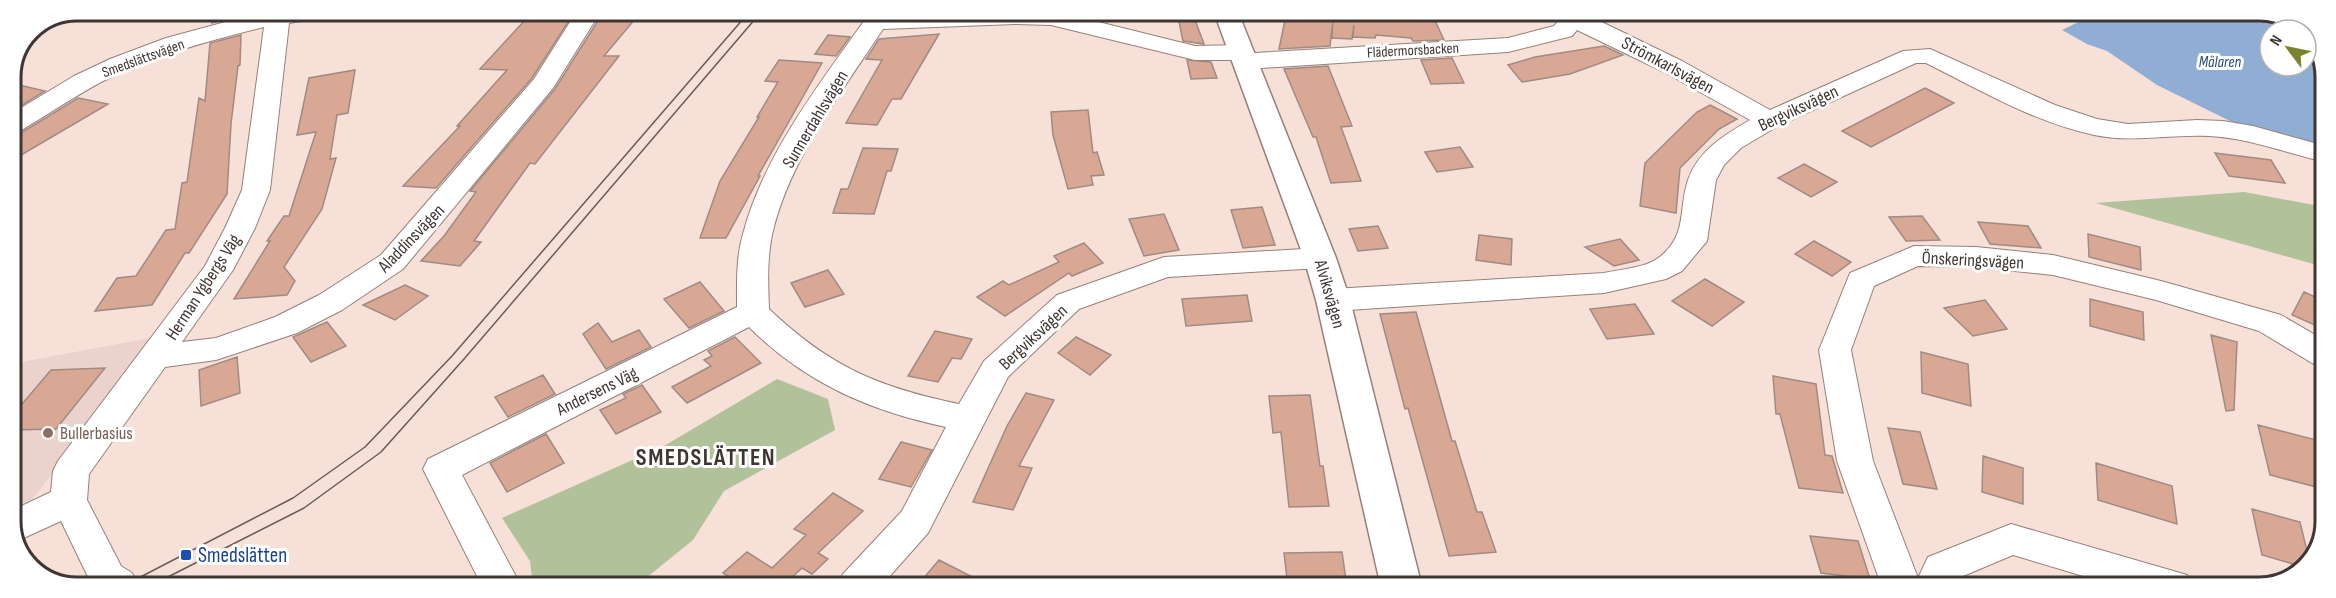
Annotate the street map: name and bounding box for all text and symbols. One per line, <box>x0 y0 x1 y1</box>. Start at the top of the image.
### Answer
north arrow <box>2258 18 2318 78</box>
street label: Strömkarlsvägen <box>1618 32 1718 99</box>
text: N <box>2266 32 2287 50</box>
street label: Smedslättsvägen <box>99 35 187 82</box>
street label: Flädermorsbacken <box>1367 39 1460 62</box>
water label: Mälaren <box>2199 53 2241 72</box>
street label: Sunnerdahlsvägen <box>778 67 853 172</box>
street label: Bergviksvägen <box>1755 81 1842 136</box>
street label: Aladdinsvägen <box>373 200 449 277</box>
street label: Herman Ygbergs Väg <box>161 230 245 344</box>
street label: Önskeringsvägen <box>1921 247 2025 274</box>
street label: Alviksvägen <box>1309 256 1349 331</box>
street label: Bergviksvägen <box>995 300 1072 374</box>
street label: Andersens Väg <box>552 363 641 421</box>
place label: Bullerbasius <box>60 423 133 444</box>
marker: Bullerbasius <box>41 426 55 440</box>
district label: SMEDSLÄTTEN <box>636 443 776 472</box>
place label: Smedslätten <box>198 543 287 568</box>
marker: Smedslätten <box>179 548 193 562</box>

